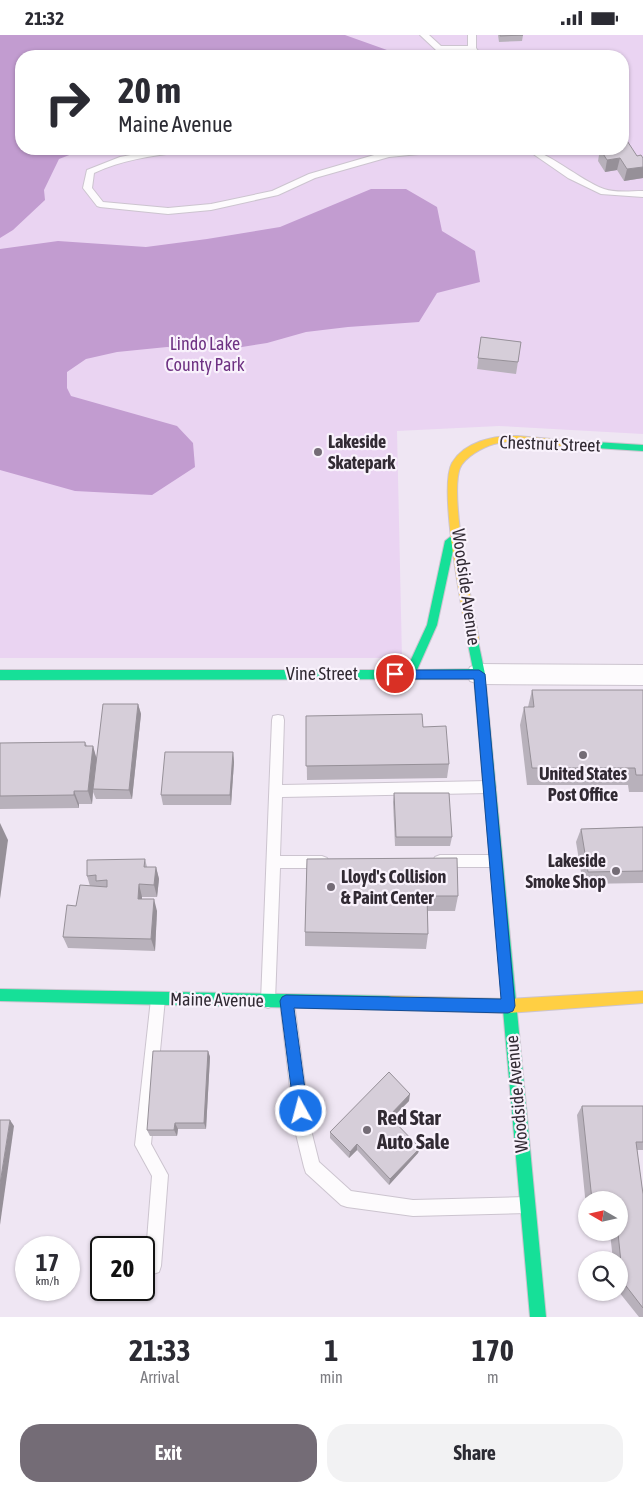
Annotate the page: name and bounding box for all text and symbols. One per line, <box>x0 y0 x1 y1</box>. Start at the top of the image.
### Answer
text: 21:32 <box>25 7 64 29</box>
icon: right <box>35 70 100 135</box>
text: 20 m <box>118 70 181 110</box>
text: Maine Avenue <box>118 111 233 137</box>
park label: Lindo Lake County Park <box>165 333 245 375</box>
place label: Lakeside Skatepark <box>328 431 396 473</box>
street label: Chestnut Street <box>499 431 601 456</box>
marker: Lakeside Skatepark <box>312 446 324 458</box>
street label: Woodside Avenue <box>448 527 485 647</box>
pin <box>374 653 416 695</box>
icon: arrive <box>381 660 409 688</box>
street label: Vine Street <box>286 663 358 684</box>
marker: United States Post Office <box>577 749 589 761</box>
place label: United States Post Office <box>539 763 628 805</box>
place label: Lakeside Smoke Shop <box>526 850 606 892</box>
marker: Lakeside Smoke Shop <box>610 865 622 877</box>
place label: Lloyd's Collision & Paint Center <box>341 866 447 908</box>
marker: Lloyd's Collision & Paint Center <box>325 881 337 893</box>
street label: Maine Avenue <box>170 988 264 1011</box>
street label: Woodside Avenue <box>501 1035 532 1153</box>
position arrow <box>274 1084 326 1136</box>
place label: Red Star Auto Sale <box>376 1105 450 1153</box>
marker: Red Star Auto Sale <box>361 1124 373 1136</box>
north arrow <box>578 1191 628 1241</box>
map controls <box>578 1191 628 1301</box>
speed limit sign: 20 <box>90 1236 155 1301</box>
text: 17 <box>36 1248 59 1276</box>
button: search <box>578 1251 628 1301</box>
text: km/h <box>36 1274 59 1288</box>
text: 21:33 <box>129 1333 191 1367</box>
text: 1 <box>324 1333 338 1367</box>
text: 170 <box>472 1333 514 1367</box>
text: Arrival <box>140 1368 179 1386</box>
text: min <box>320 1368 343 1386</box>
text: m <box>487 1368 499 1386</box>
button: Exit <box>20 1424 317 1482</box>
button: Share <box>327 1424 623 1482</box>

